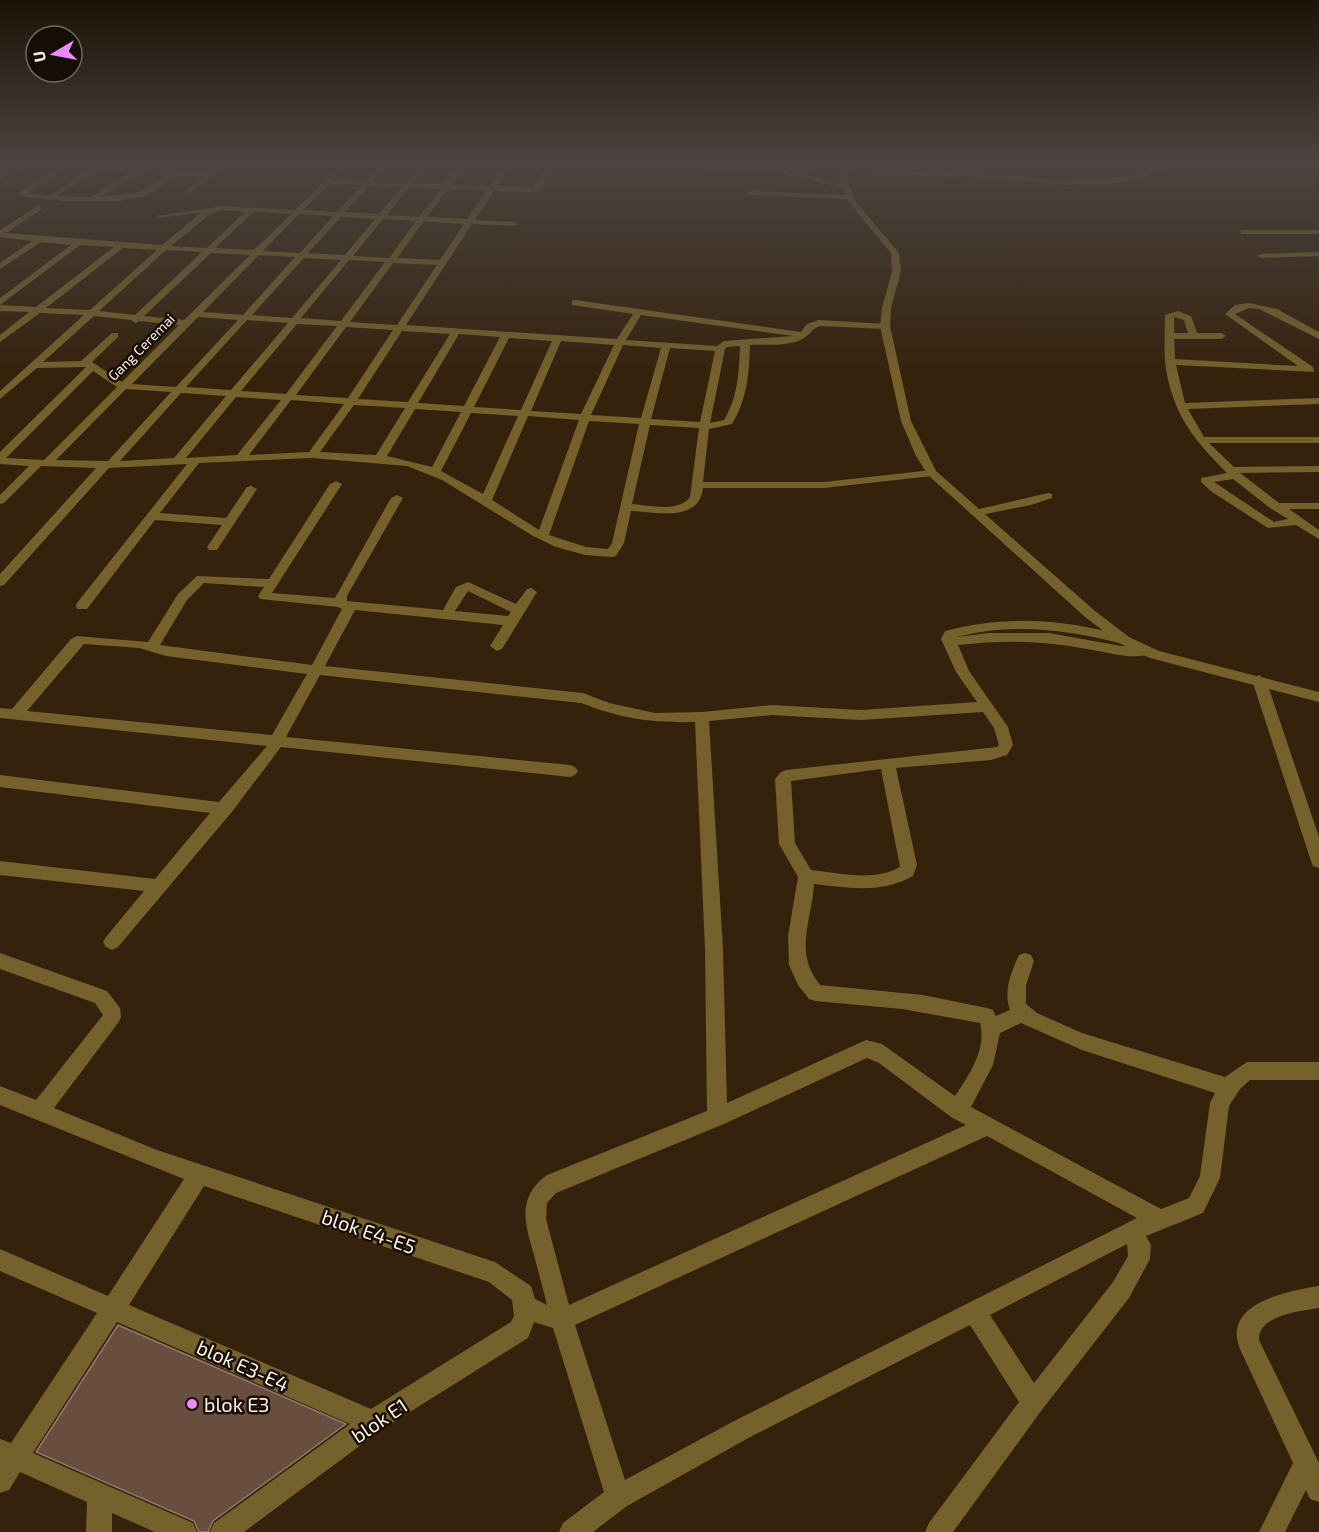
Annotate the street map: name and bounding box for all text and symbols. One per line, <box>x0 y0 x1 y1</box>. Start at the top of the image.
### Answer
north arrow <box>24 24 84 84</box>
text: U <box>28 50 49 64</box>
street label: Gang Ceremai <box>104 310 178 384</box>
street label: blok E4-E5 <box>319 1204 419 1258</box>
street label: blok E3-E4 <box>193 1334 293 1396</box>
place label: blok E3 <box>204 1392 269 1416</box>
street label: blok E1 <box>346 1393 412 1447</box>
marker: blok E3 <box>185 1397 199 1411</box>

